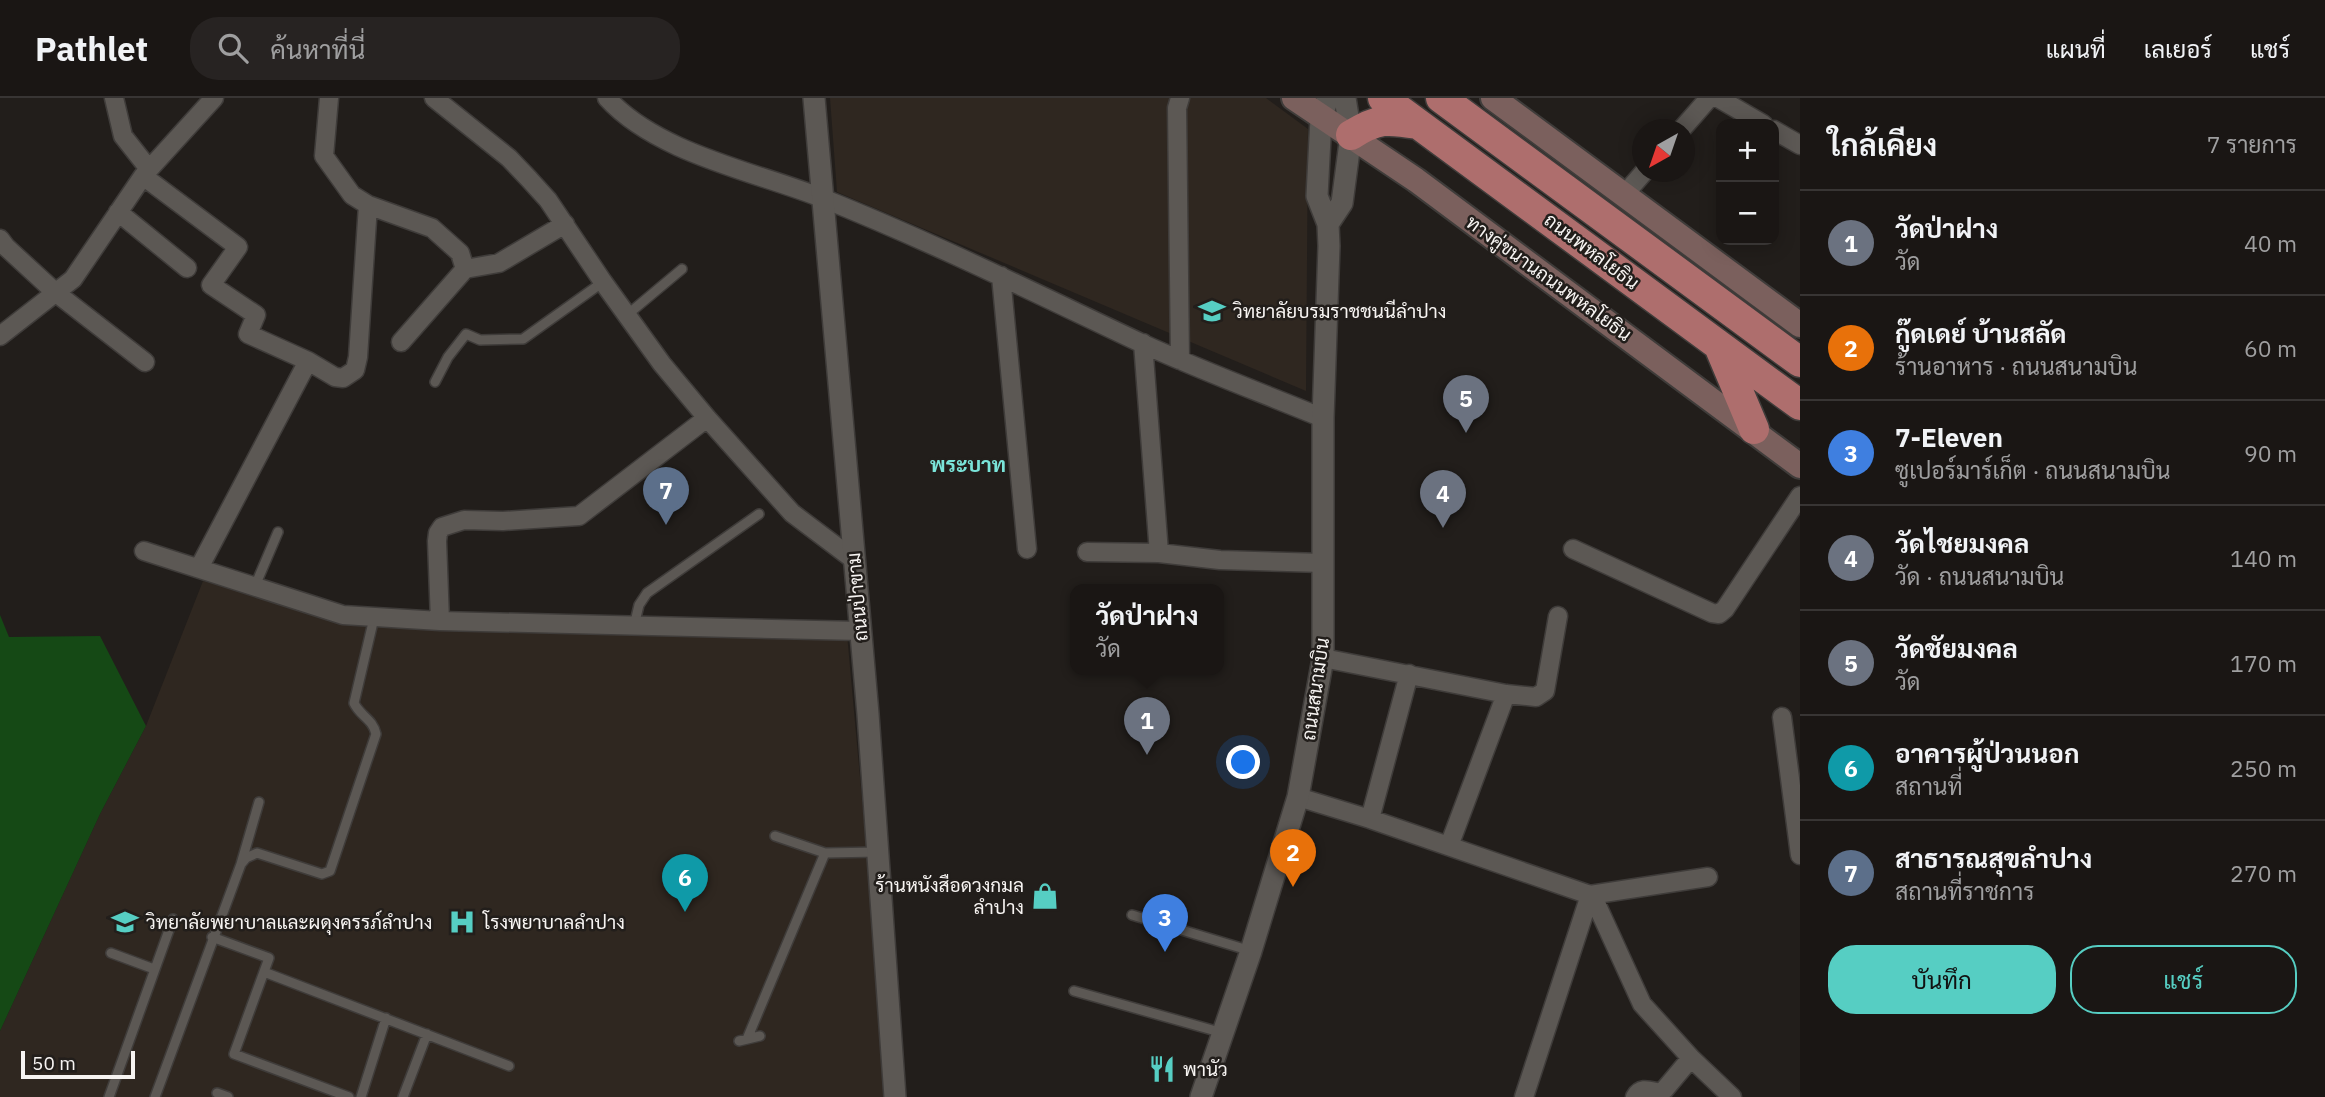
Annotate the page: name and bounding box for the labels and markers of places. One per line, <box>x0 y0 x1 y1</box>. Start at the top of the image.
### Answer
school or university icon: วิทยาลัยบรมราชชนนีลำปาง <box>1197 296 1227 326</box>
place label: วิทยาลัยบรมราชชนนีลำปาง <box>1233 299 1446 323</box>
pin: 5 <box>1443 375 1489 433</box>
pin: 7 <box>643 467 689 525</box>
pin: 4 <box>1420 470 1466 528</box>
pin: 1 <box>1124 697 1170 755</box>
pin: 2 <box>1270 829 1316 887</box>
pin: 6 <box>662 854 708 912</box>
place label: ร้านหนังสือดวงกมล ลำปาง <box>875 873 1024 919</box>
shop icon: ร้านหนังสือดวงกมล ลำปาง <box>1030 881 1060 911</box>
pin: 3 <box>1142 894 1188 952</box>
school or university icon: วิทยาลัยพยาบาลและผดุงครรภ์ลําปาง <box>110 907 140 937</box>
hospital icon: โรงพยาบาลลำปาง <box>447 907 477 937</box>
place label: วิทยาลัยพยาบาลและผดุงครรภ์ลําปาง <box>146 910 432 935</box>
place label: โรงพยาบาลลำปาง <box>482 910 625 934</box>
restaurant icon: พานัว <box>1147 1054 1177 1084</box>
place label: พานัว <box>1183 1057 1228 1081</box>

